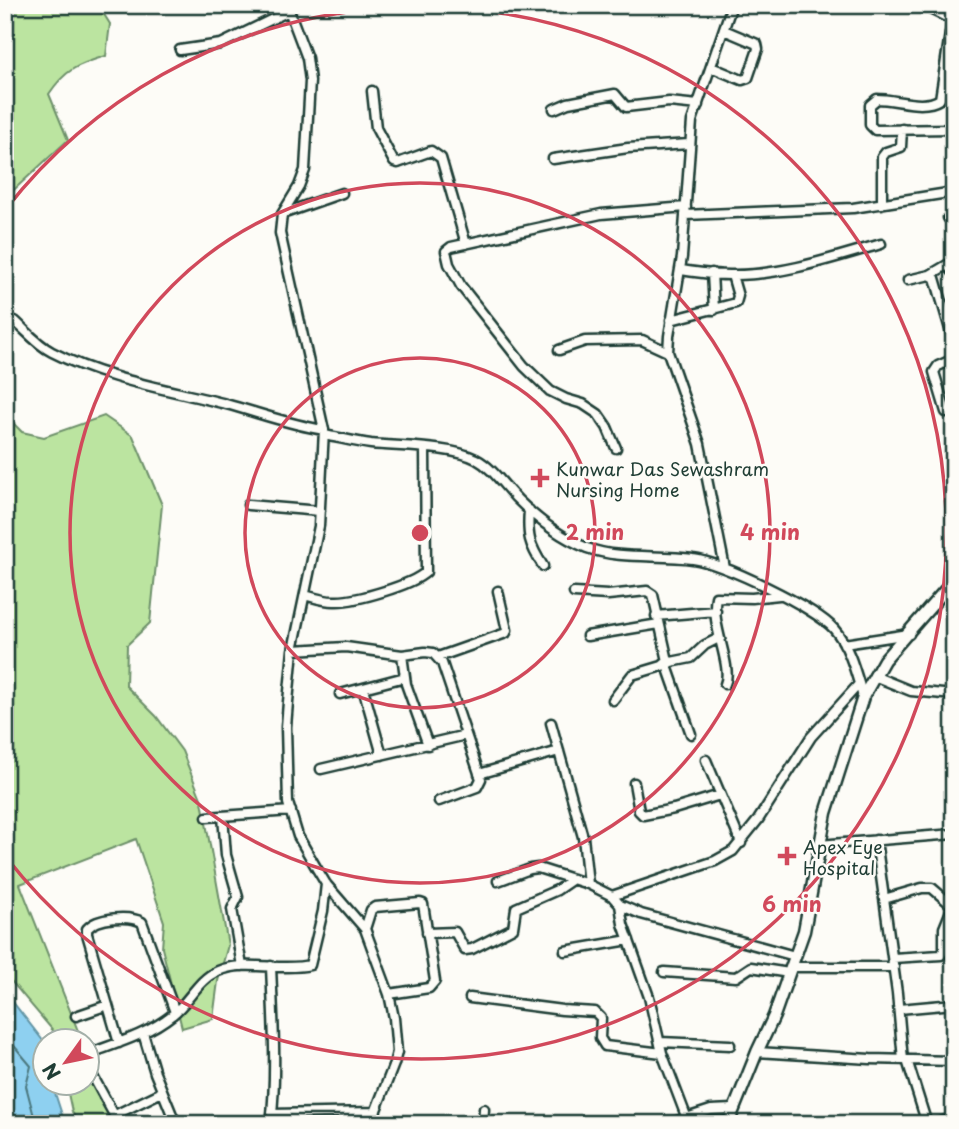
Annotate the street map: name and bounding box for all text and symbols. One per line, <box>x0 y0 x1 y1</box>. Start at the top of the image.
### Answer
place label: Kunwar Das Sewashram Nursing Home <box>556 455 769 503</box>
marker: Kunwar Das Sewashram Nursing Home <box>530 468 550 488</box>
text: 2 min <box>566 515 624 547</box>
text: 4 min <box>740 515 800 547</box>
centre of rings <box>408 521 432 545</box>
place label: Apex Eye Hospital <box>803 833 883 881</box>
marker: Apex Eye Hospital <box>777 846 797 866</box>
text: 6 min <box>762 887 822 919</box>
north arrow <box>32 1028 102 1098</box>
text: N <box>35 1058 67 1086</box>

